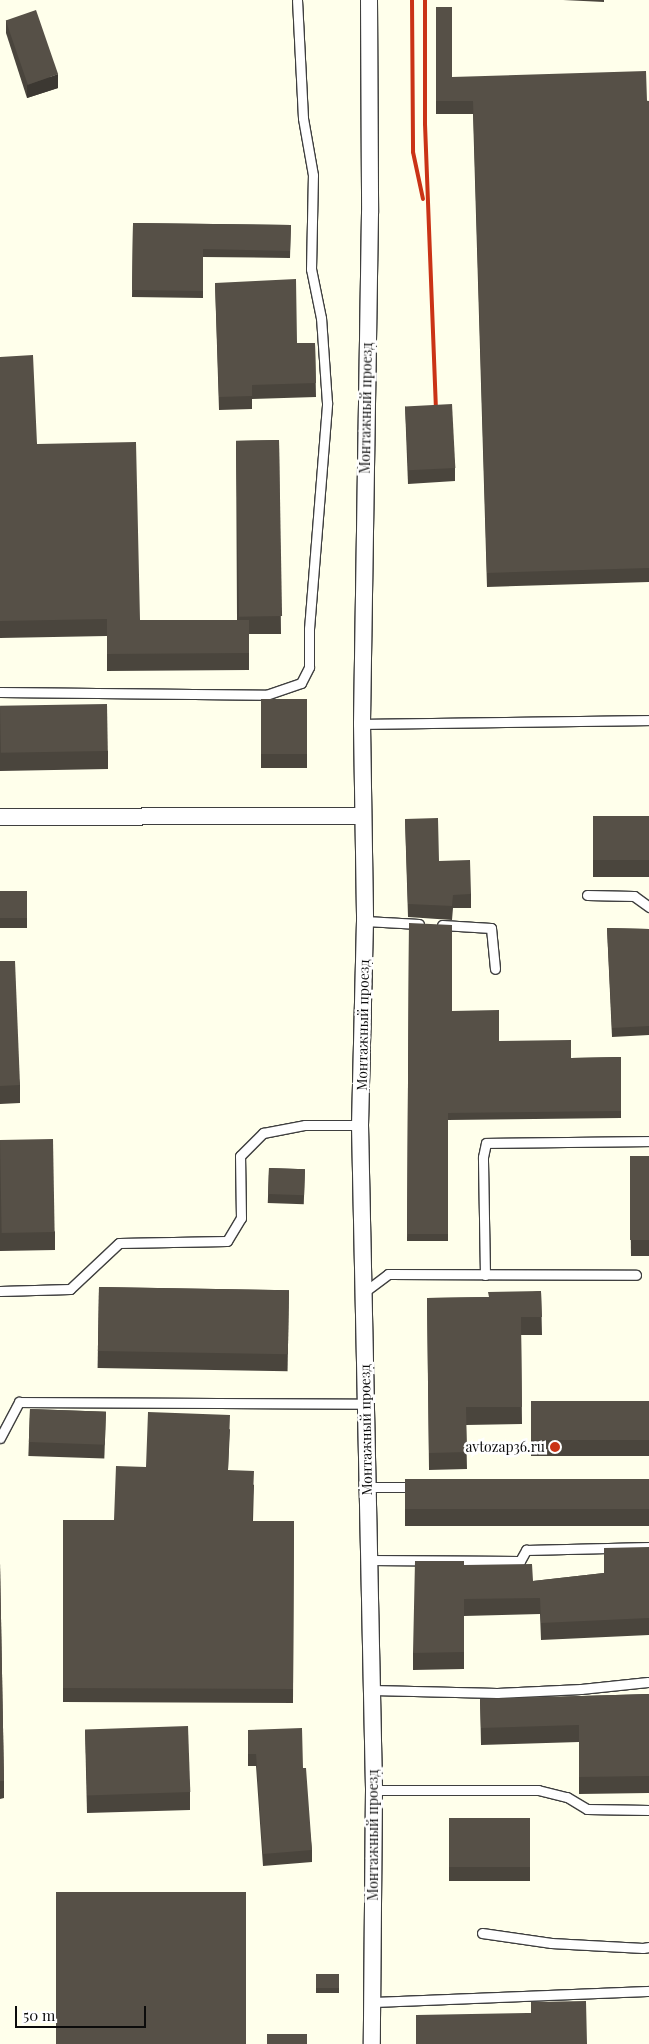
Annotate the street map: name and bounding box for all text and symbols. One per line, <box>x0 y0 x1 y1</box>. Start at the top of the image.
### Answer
street label: Монтажный проезд <box>356 342 376 474</box>
street label: Монтажный проезд <box>353 959 373 1091</box>
street label: Монтажный проезд <box>356 1364 376 1496</box>
place label: avtozap36.ru <box>465 1439 545 1455</box>
marker: avtozap36.ru <box>549 1441 561 1453</box>
street label: Монтажный проезд <box>365 1769 381 1901</box>
scale bar <box>18 1996 149 2028</box>
text: 50 m <box>23 2005 55 2025</box>

